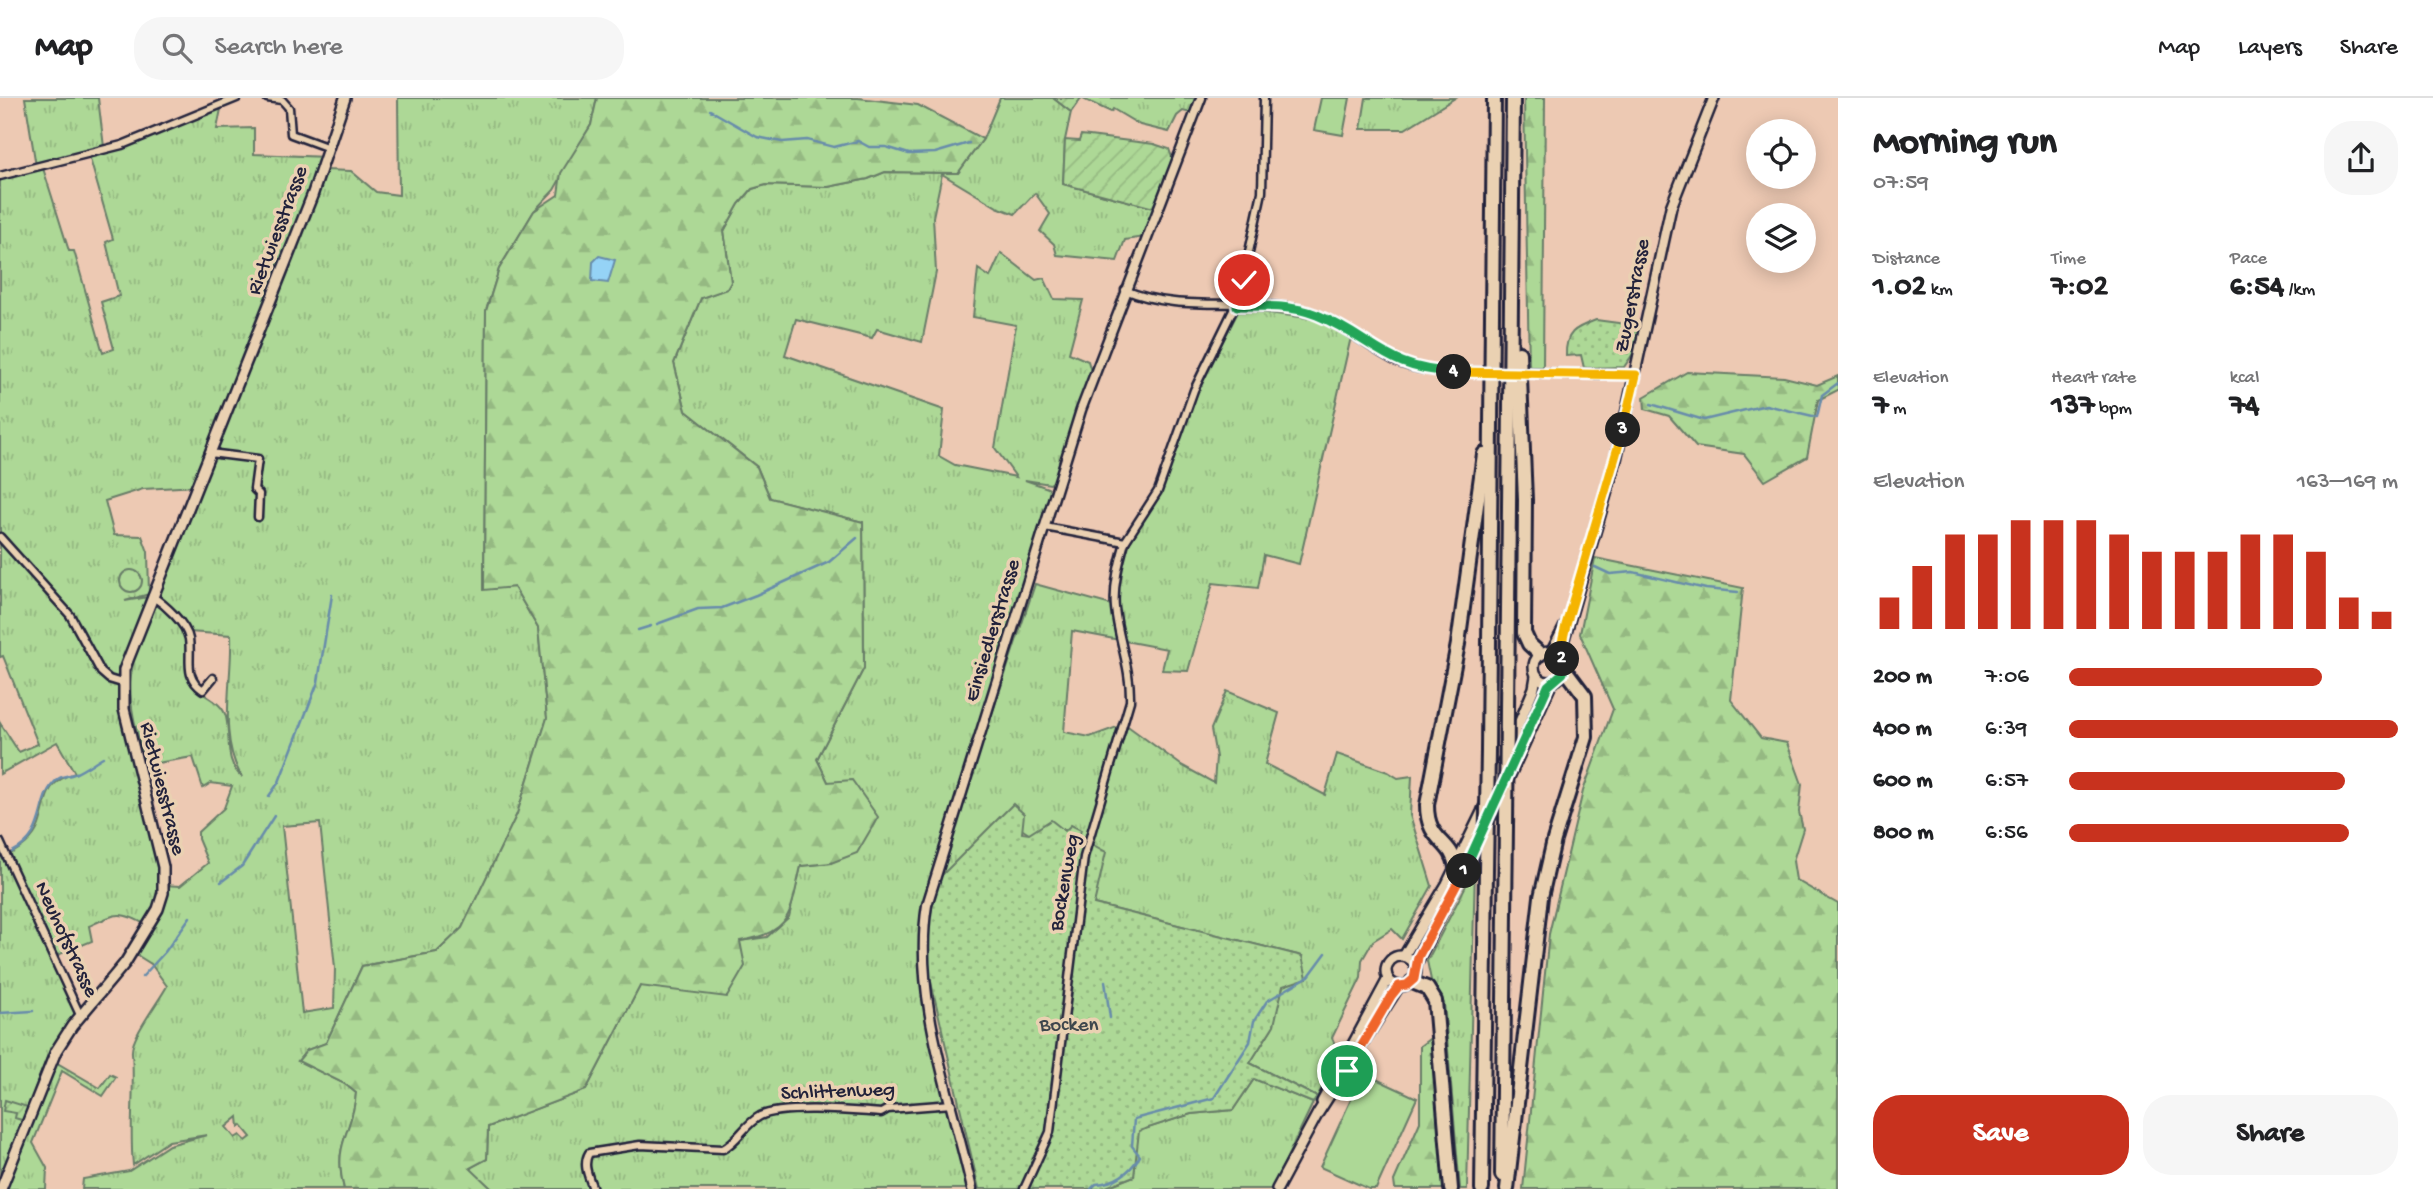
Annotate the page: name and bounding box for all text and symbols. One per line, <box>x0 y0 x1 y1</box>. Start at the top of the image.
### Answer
search box <box>134 17 624 80</box>
text: Map <box>35 29 92 67</box>
icon: search <box>158 29 196 67</box>
text: Search here <box>214 33 343 64</box>
text: Map <box>2158 34 2200 63</box>
text: Layers <box>2238 34 2302 63</box>
text: Share <box>2340 34 2398 63</box>
map controls <box>1746 119 1816 273</box>
button: locate <box>1746 119 1816 189</box>
button: share <box>2324 121 2398 195</box>
text: Morning run <box>1873 122 2057 166</box>
street label: Rietwiesstrasse <box>243 162 315 299</box>
text: 07:59 <box>1873 170 1929 197</box>
button: layers <box>1746 203 1816 273</box>
street label: Zugerstrasse <box>1611 236 1657 355</box>
text: Distance <box>1873 248 1940 271</box>
text: Time <box>2051 248 2086 271</box>
text: Pace <box>2230 248 2267 271</box>
pin <box>1214 250 1274 310</box>
icon: check <box>1225 261 1263 299</box>
text: 1.02 <box>1873 271 1926 306</box>
text: 7:02 <box>2051 271 2108 306</box>
text: 6:54 <box>2230 271 2284 306</box>
text: km <box>1926 279 1953 302</box>
text: /km <box>2284 279 2315 302</box>
pin: 4 <box>1436 354 1472 390</box>
text: 4 <box>1449 360 1458 383</box>
text: Elevation <box>1873 367 1949 390</box>
text: Heart rate <box>2051 367 2136 390</box>
text: kcal <box>2230 367 2259 390</box>
text: 7 <box>1873 390 1889 425</box>
text: 137 <box>2051 390 2095 425</box>
text: 74 <box>2230 390 2259 425</box>
text: m <box>1889 398 1907 421</box>
text: bpm <box>2095 398 2132 421</box>
pin: 3 <box>1606 412 1640 448</box>
text: 3 <box>1618 418 1627 441</box>
text: Elevation <box>1873 469 1964 496</box>
text: 163–169 m <box>2297 469 2398 496</box>
street label: Einsiedlerstrasse <box>960 556 1028 705</box>
pin: 2 <box>1544 642 1580 676</box>
text: 2 <box>1557 647 1566 670</box>
text: 200 m <box>1873 664 1932 691</box>
text: 7:06 <box>1985 664 2029 691</box>
text: 400 m <box>1873 716 1932 743</box>
text: 6:39 <box>1985 716 2027 743</box>
street label: Rietwiesstrasse <box>132 720 190 859</box>
text: 600 m <box>1873 768 1933 795</box>
text: 6:57 <box>1985 768 2028 795</box>
text: 800 m <box>1873 820 1934 847</box>
text: 6:56 <box>1985 820 2028 847</box>
street label: Bockenweg <box>1045 833 1087 934</box>
pin: 1 <box>1446 854 1482 888</box>
text: 1 <box>1460 859 1467 882</box>
street label: Neuhofstrasse <box>27 878 103 1003</box>
park label: Bocken <box>1039 1014 1098 1039</box>
pin <box>1317 1041 1377 1101</box>
icon: arrive <box>1328 1052 1366 1090</box>
street label: Schlittenweg <box>780 1079 896 1107</box>
button: Save <box>1873 1095 2129 1175</box>
button: Share <box>2143 1095 2398 1175</box>

